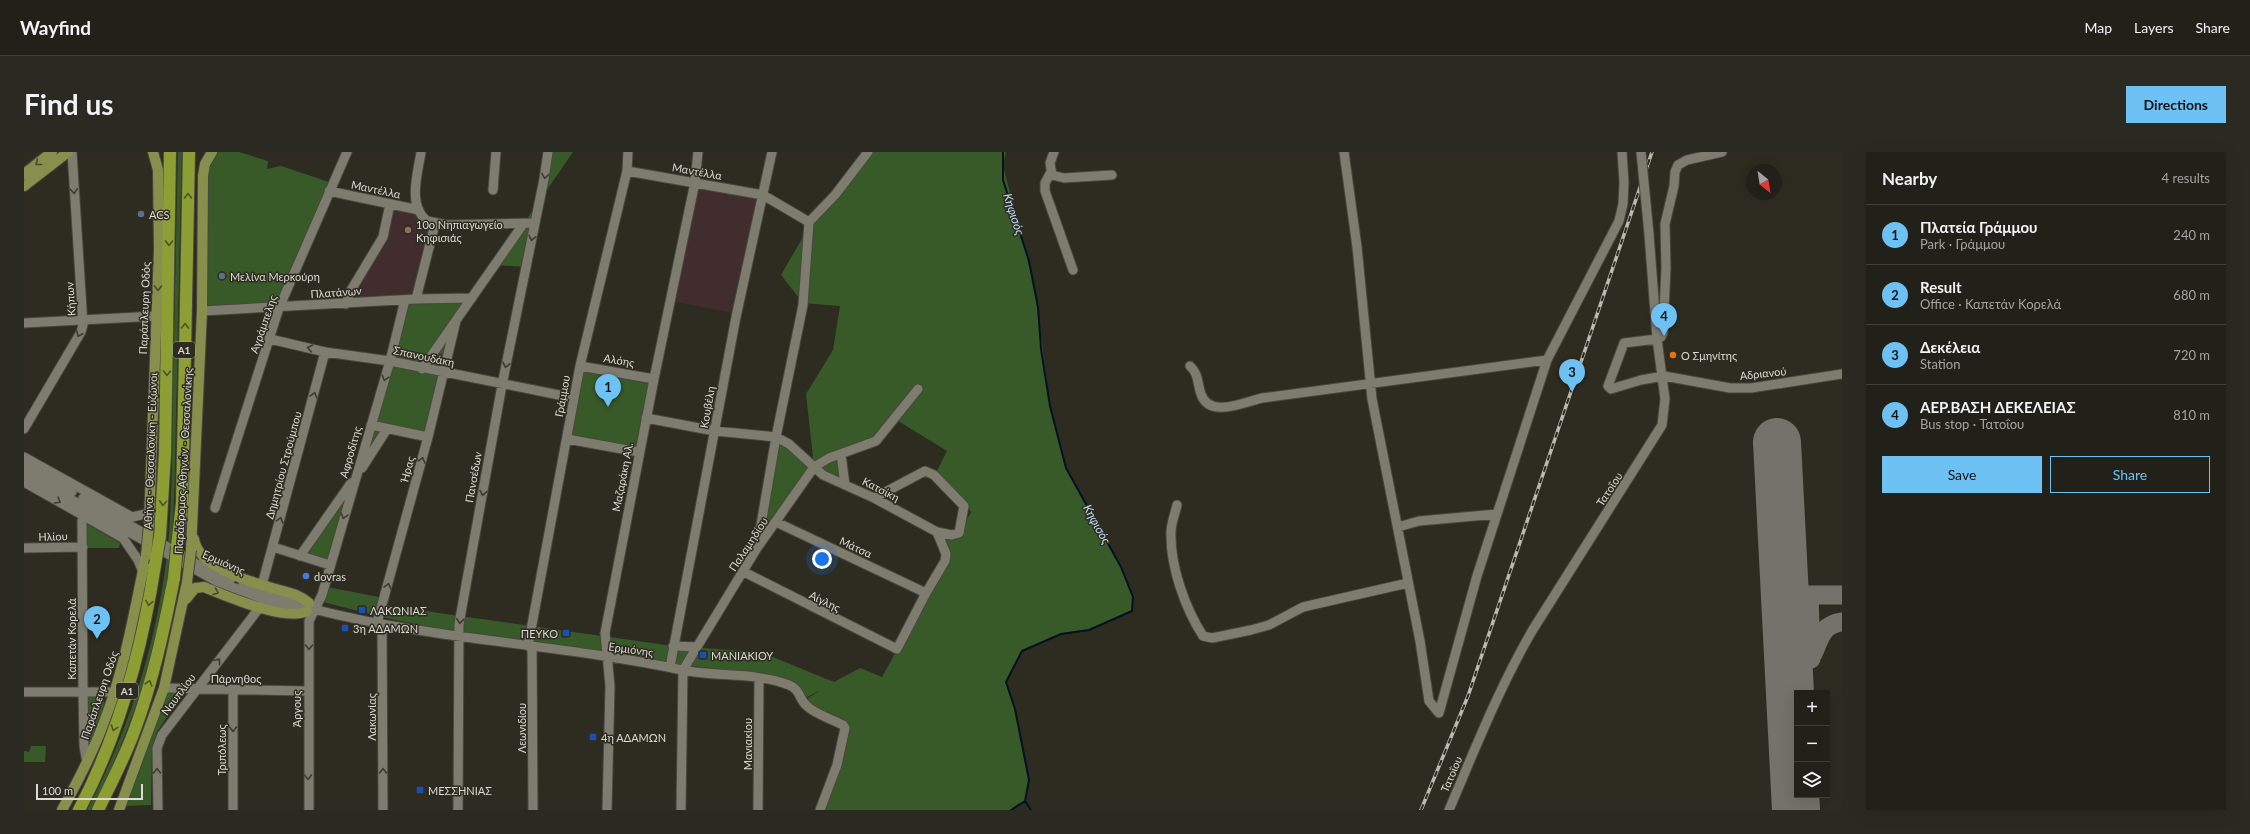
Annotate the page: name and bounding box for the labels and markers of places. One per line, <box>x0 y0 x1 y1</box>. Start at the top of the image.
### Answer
place label: ACS <box>149 208 170 221</box>
marker: ACS <box>136 209 146 219</box>
place label: 10ο Νηπιαγωγείο Κηφισιάς <box>416 218 503 244</box>
marker: 10ο Νηπιαγωγείο Κηφισιάς <box>403 225 413 235</box>
place label: Μελίνα Μερκούρη <box>230 270 320 283</box>
marker: Μελίνα Μερκούρη <box>217 271 227 281</box>
pin: 4 <box>1651 303 1677 336</box>
place label: Ο Σμηνίτης <box>1681 349 1737 362</box>
marker: Ο Σμηνίτης <box>1668 350 1678 360</box>
pin: 3 <box>1559 359 1585 392</box>
pin: 1 <box>595 374 621 407</box>
place label: dovras <box>314 570 346 583</box>
marker: dovras <box>301 571 311 581</box>
place label: ΛΑΚΩΝΙΑΣ <box>370 604 427 617</box>
marker: ΛΑΚΩΝΙΑΣ <box>357 605 367 615</box>
pin: 2 <box>84 606 110 639</box>
place label: 3η ΑΔΑΜΩΝ <box>353 622 418 635</box>
marker: 3η ΑΔΑΜΩΝ <box>340 623 350 633</box>
place label: ΠΕΥΚΟ <box>521 627 558 640</box>
marker: ΠΕΥΚΟ <box>561 628 571 638</box>
place label: ΜΑΝΙΑΚΙΟΥ <box>711 649 773 662</box>
marker: ΜΑΝΙΑΚΙΟΥ <box>698 650 708 660</box>
place label: 4η ΑΔΑΜΩΝ <box>601 731 666 744</box>
marker: 4η ΑΔΑΜΩΝ <box>588 732 598 742</box>
place label: ΜΕΣΣΗΝΙΑΣ <box>428 784 492 797</box>
marker: ΜΕΣΣΗΝΙΑΣ <box>415 785 425 795</box>

